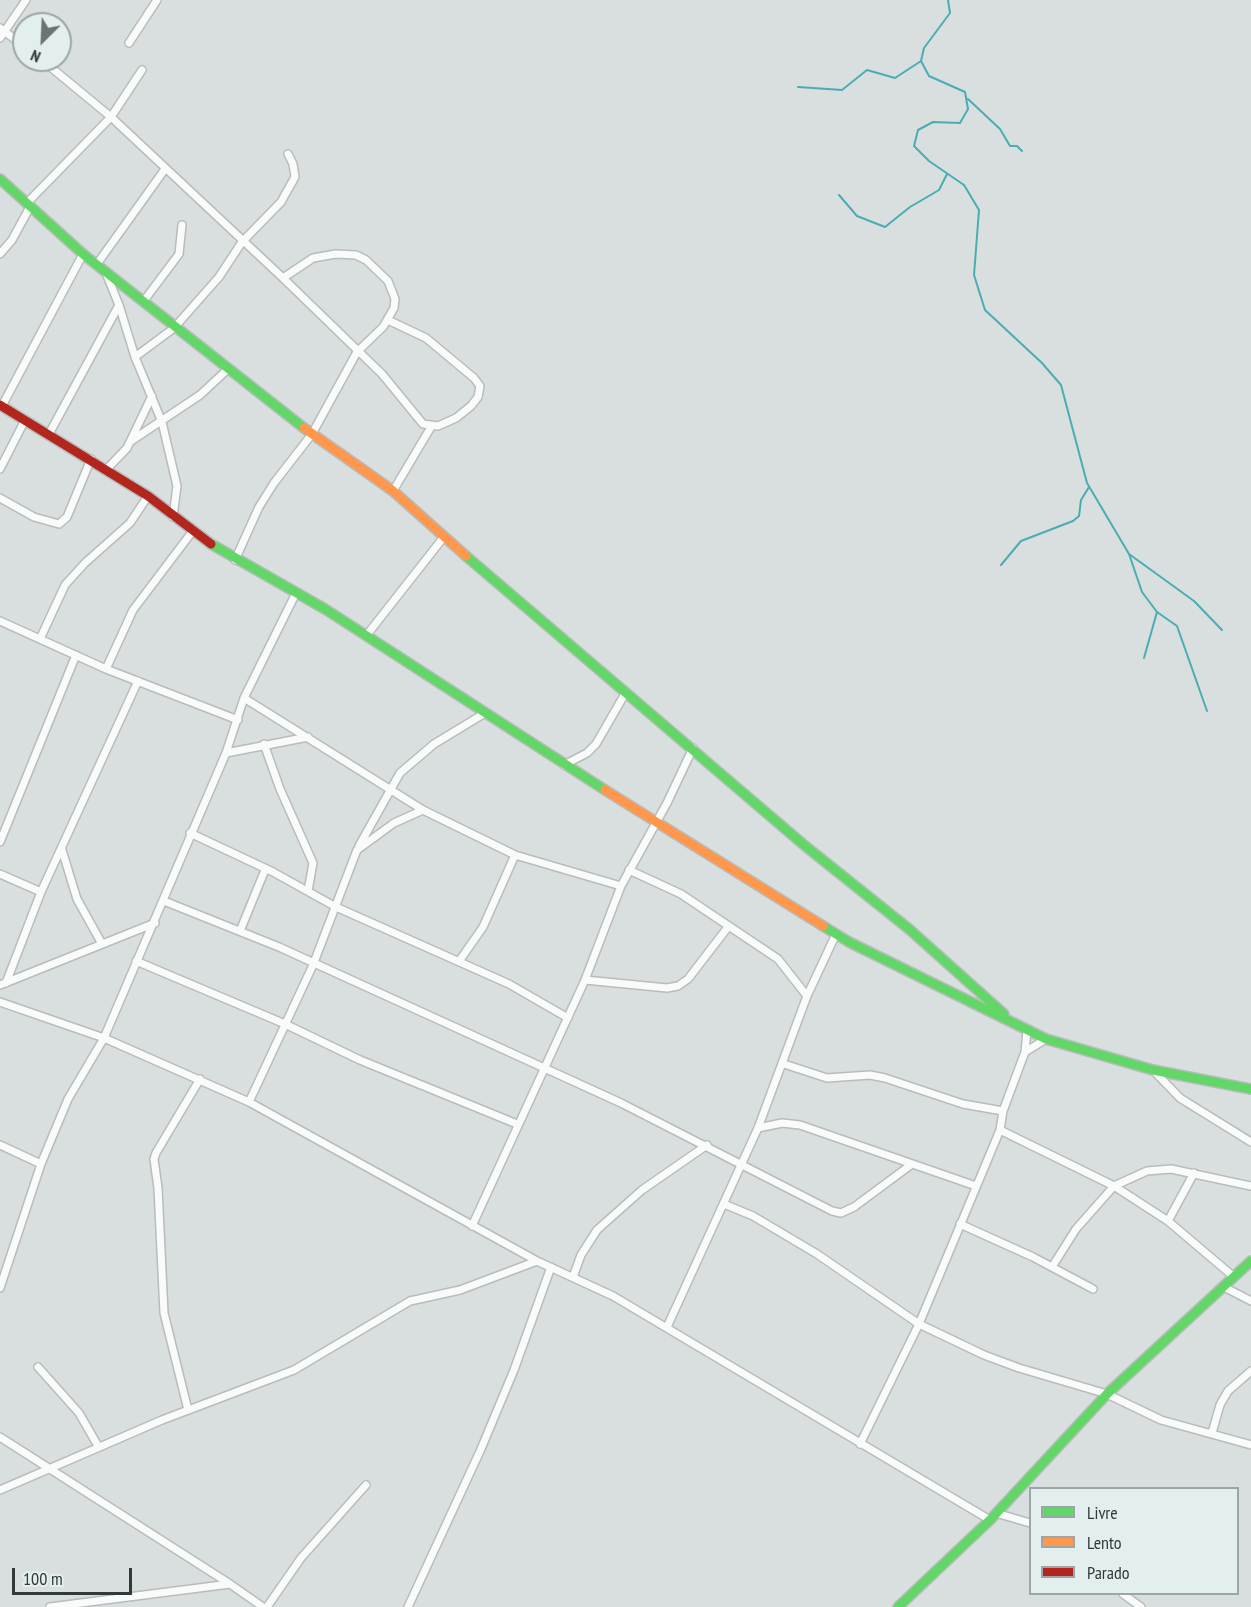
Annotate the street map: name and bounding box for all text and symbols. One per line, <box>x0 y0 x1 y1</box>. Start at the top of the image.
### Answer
north arrow <box>12 12 72 72</box>
text: N <box>27 46 44 68</box>
legend <box>1029 1487 1239 1595</box>
text: Livre <box>1087 1501 1118 1524</box>
text: Lento <box>1087 1531 1122 1554</box>
scale bar <box>15 1556 135 1594</box>
text: Parado <box>1087 1561 1130 1584</box>
text: 100 m <box>23 1567 63 1590</box>

